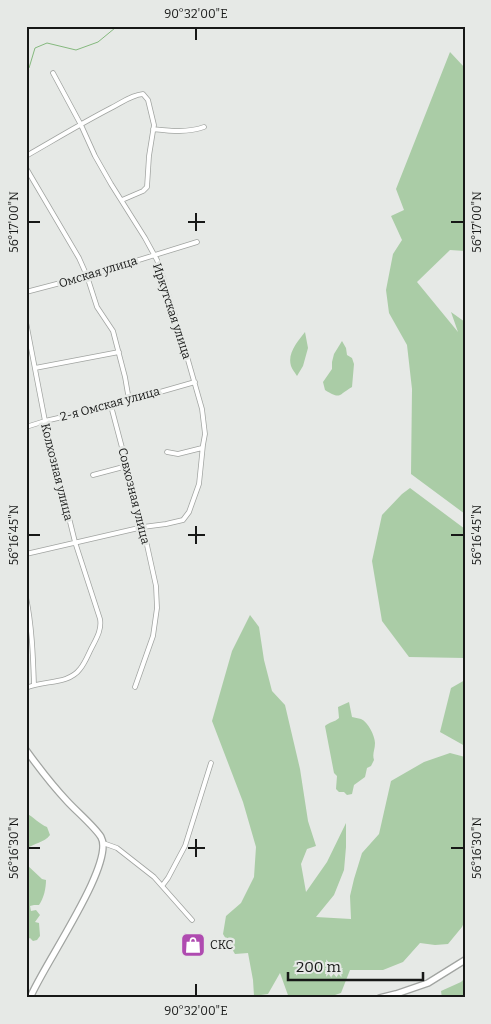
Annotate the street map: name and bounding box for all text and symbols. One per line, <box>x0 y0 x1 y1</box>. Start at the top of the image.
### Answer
text: 90°32'00"E <box>164 7 228 21</box>
text: 56°17'00"N <box>7 191 21 253</box>
text: 56°17'00"N <box>470 191 484 253</box>
street label: Омская улица <box>57 253 139 291</box>
street label: Иркутская улица <box>150 261 194 361</box>
street label: 2-я Омская улица <box>59 384 162 424</box>
street label: Колхозная улица <box>38 422 76 522</box>
street label: Совхозная улица <box>115 446 153 546</box>
text: 56°16'45"N <box>7 504 21 565</box>
text: 56°16'45"N <box>470 504 484 565</box>
text: 56°16'30"N <box>7 817 21 879</box>
text: 56°16'30"N <box>470 817 484 879</box>
shop icon: СКС <box>180 932 206 958</box>
place label: СКС <box>210 938 234 952</box>
scale bar <box>288 949 424 981</box>
text: 200 m <box>296 958 341 976</box>
text: 90°32'00"E <box>164 1004 228 1018</box>

